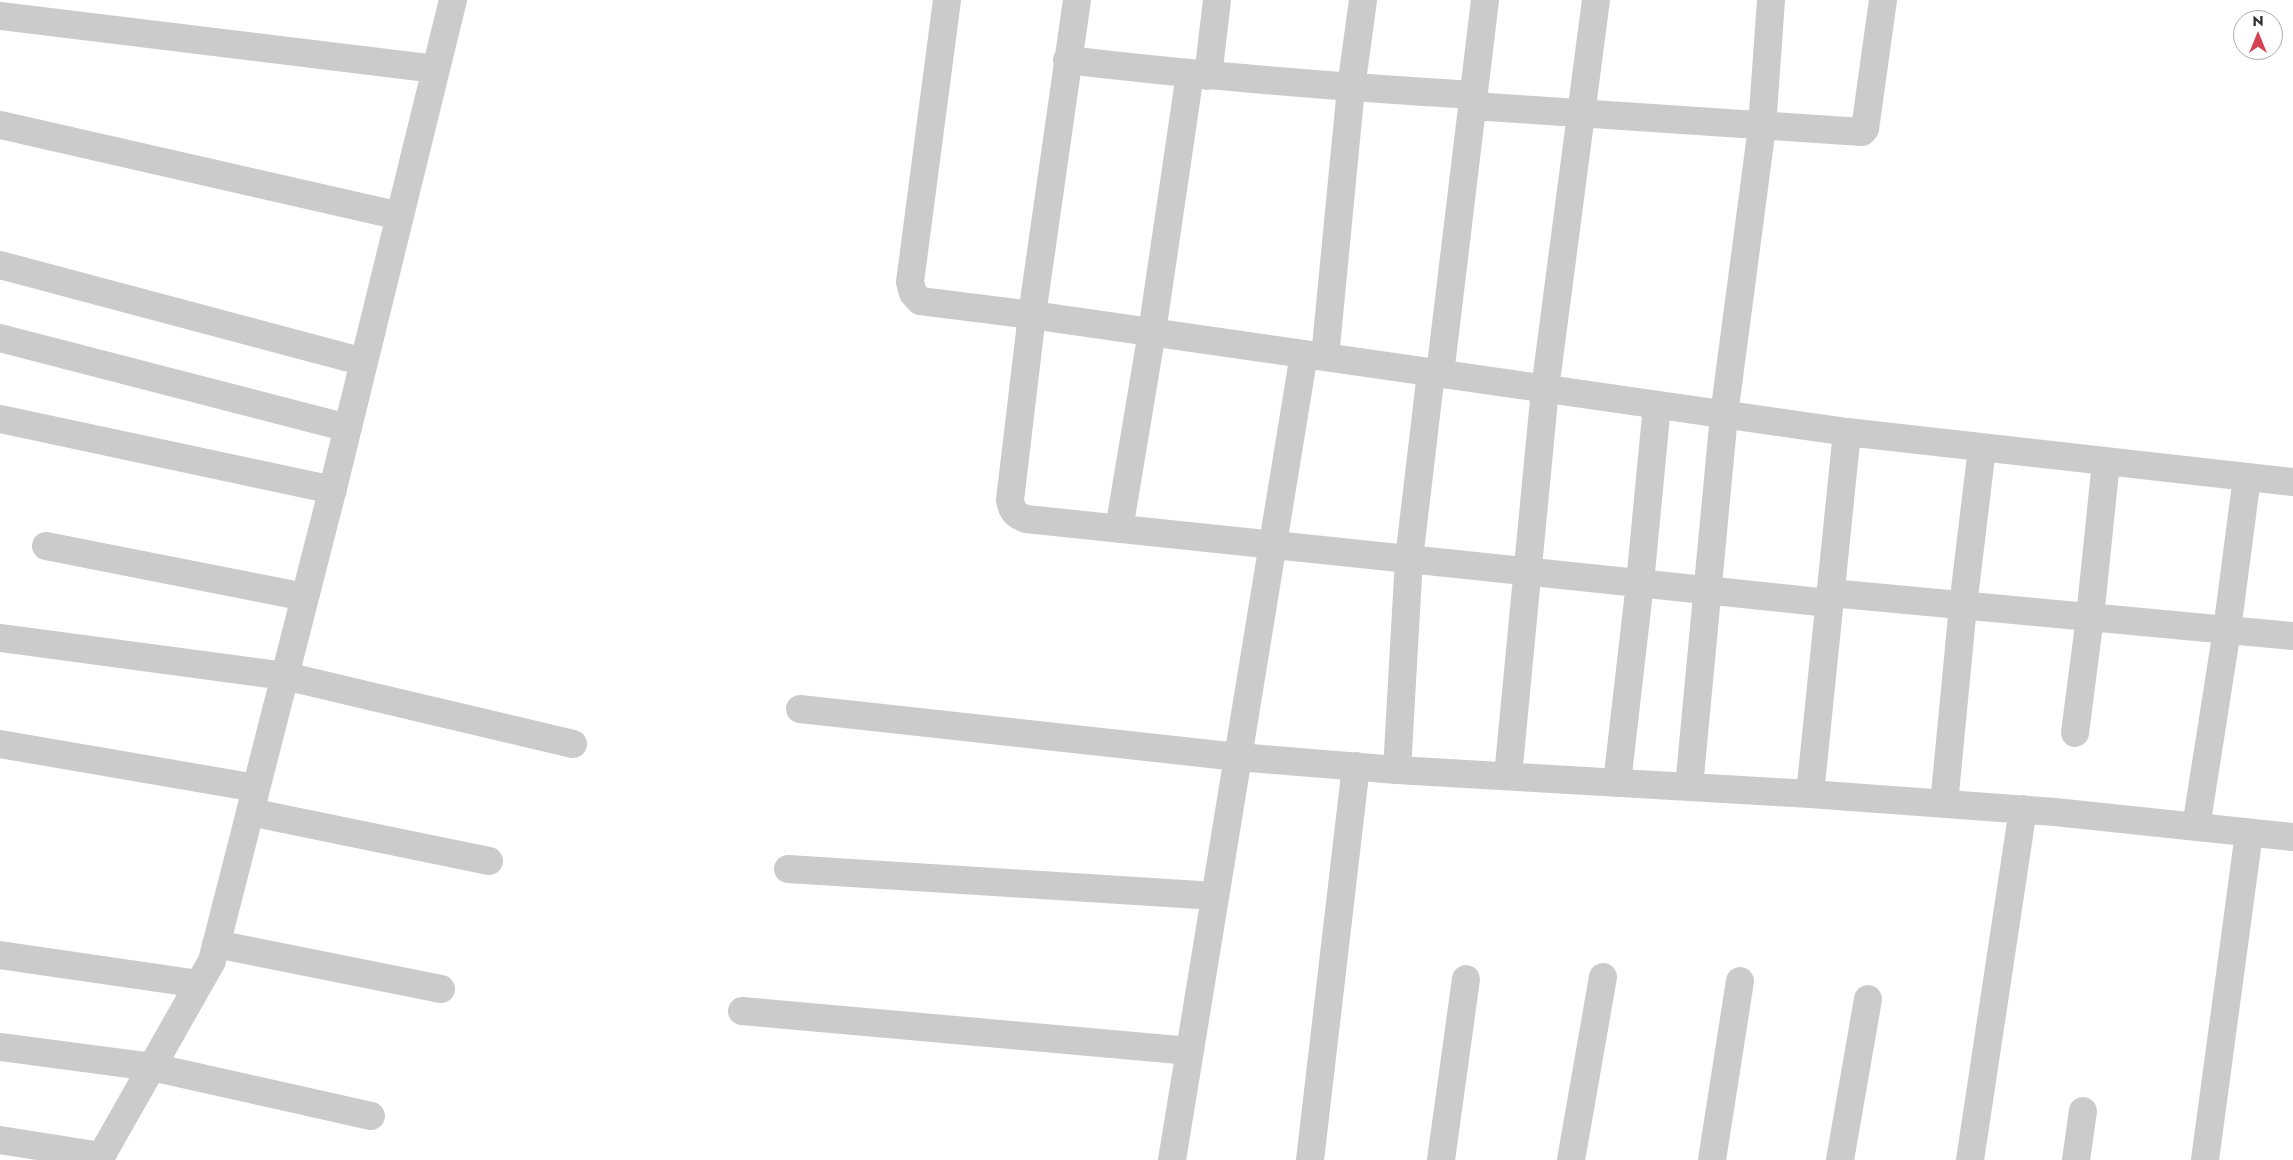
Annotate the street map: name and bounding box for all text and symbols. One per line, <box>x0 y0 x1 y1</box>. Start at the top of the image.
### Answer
north arrow <box>2233 10 2283 60</box>
text: N <box>2252 11 2264 31</box>

